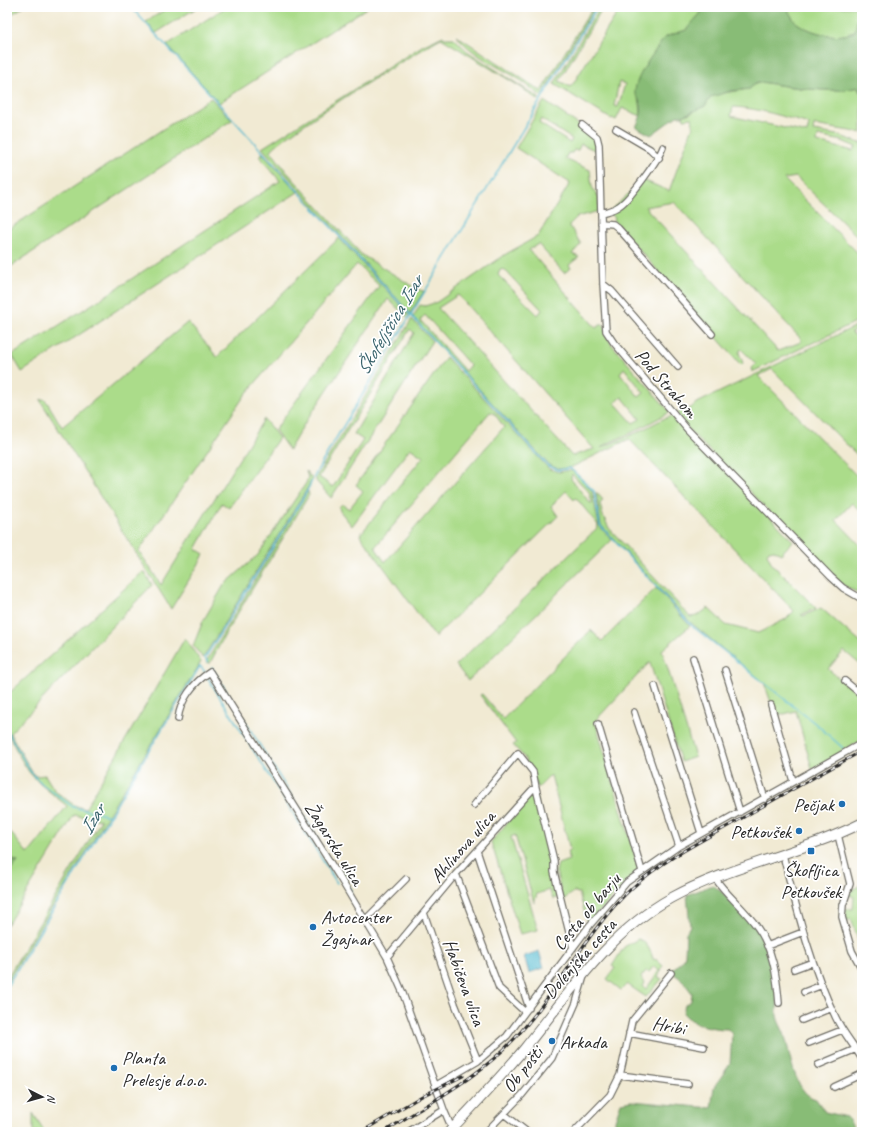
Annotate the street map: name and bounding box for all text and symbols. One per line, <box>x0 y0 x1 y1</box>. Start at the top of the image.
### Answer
water label: Škofeljščica Izar <box>350 268 431 379</box>
street label: Pod Strahom <box>630 344 704 424</box>
place label: Pečjak <box>794 793 835 817</box>
water label: Izar <box>74 797 112 839</box>
street label: Žagarska ulica <box>299 797 370 892</box>
marker: Pečjak <box>837 799 847 809</box>
street label: Ahlinova ulica <box>425 804 502 888</box>
place label: Petkovšek <box>731 820 793 844</box>
marker: Petkovšek <box>794 826 804 836</box>
marker: Škofljica Petkovšek <box>806 846 816 856</box>
place label: Škofljica Petkovšek <box>781 858 843 904</box>
street label: Cesta ob barju <box>547 866 627 955</box>
place label: Avtocenter Žgajnar <box>321 905 393 951</box>
street label: Dolenjska cesta <box>538 913 623 1004</box>
marker: Avtocenter Žgajnar <box>308 922 318 932</box>
street label: Habičeva ulica <box>437 936 491 1030</box>
street label: Hribi <box>650 1011 690 1041</box>
place label: Arkada <box>560 1030 608 1054</box>
marker: Arkada <box>547 1036 557 1046</box>
street label: Ob pošti <box>497 1040 550 1098</box>
place label: Planta Prelesje d.o.o. <box>122 1046 207 1092</box>
marker: Planta Prelesje d.o.o. <box>109 1063 119 1073</box>
north arrow <box>22 1077 62 1117</box>
text: N <box>44 1094 59 1104</box>

